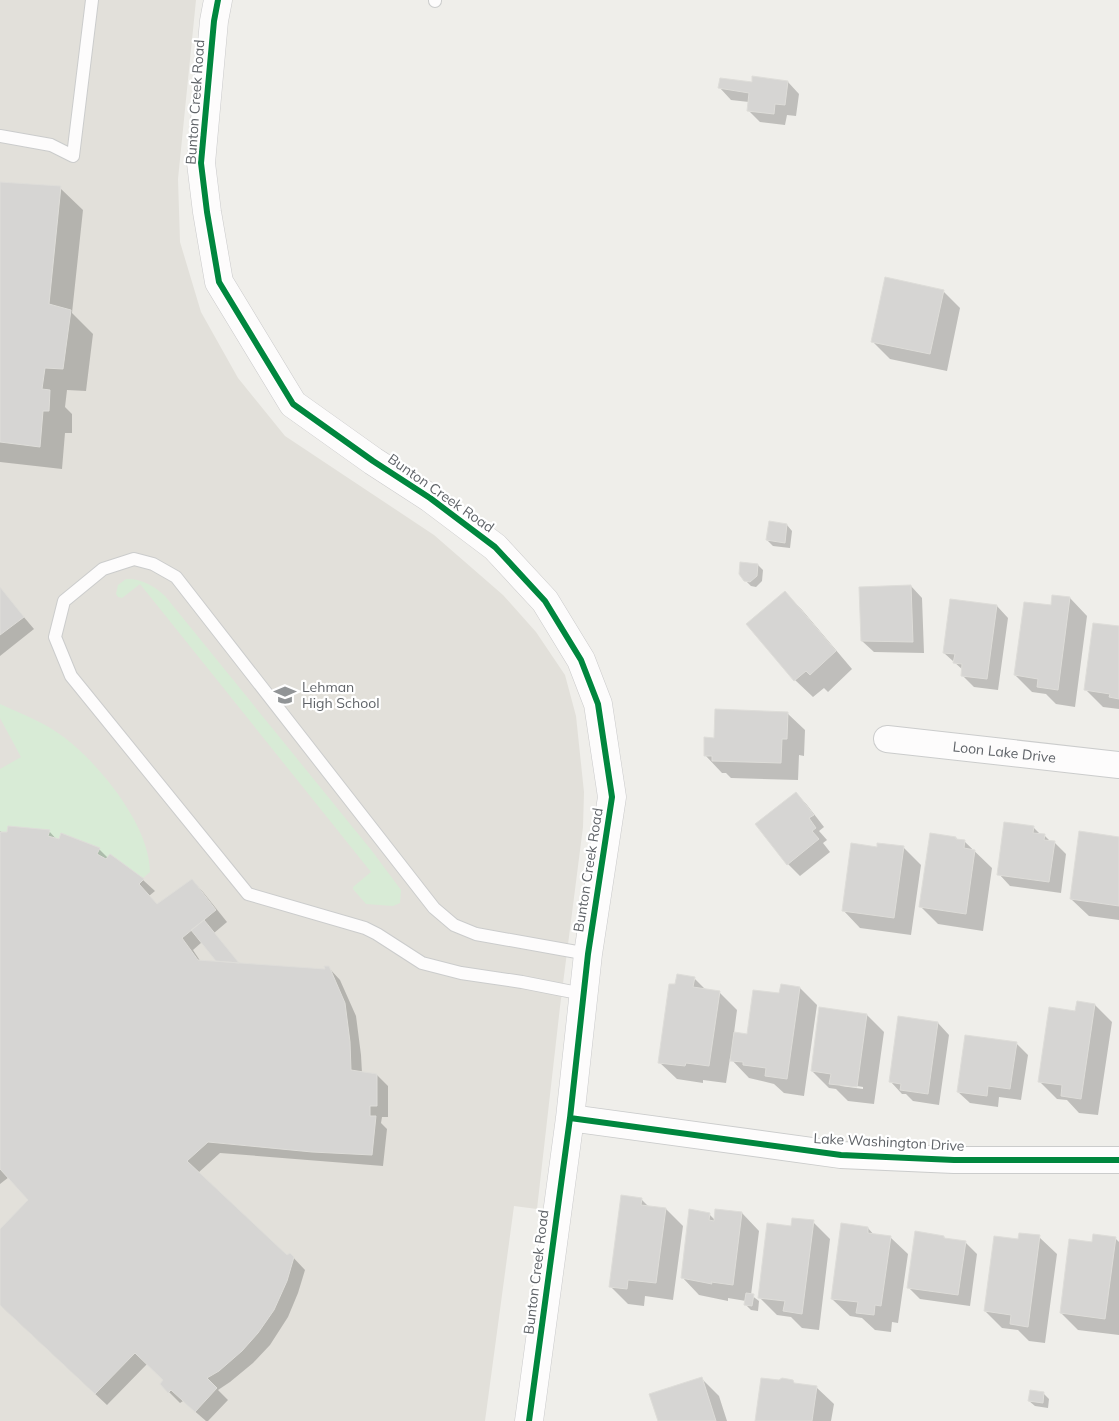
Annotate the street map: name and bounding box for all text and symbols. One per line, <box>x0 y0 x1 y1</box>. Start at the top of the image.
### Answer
street label: Bunton Creek Road <box>182 39 208 165</box>
street label: Bunton Creek Road <box>384 450 498 536</box>
place label: Lehman High School <box>302 678 380 712</box>
school or university icon: Lehman High School <box>272 682 298 708</box>
street label: Loon Lake Drive <box>952 737 1057 767</box>
street label: Bunton Creek Road <box>569 807 607 933</box>
street label: Lake Washington Drive <box>813 1129 965 1155</box>
street label: Bunton Creek Road <box>519 1209 553 1335</box>

